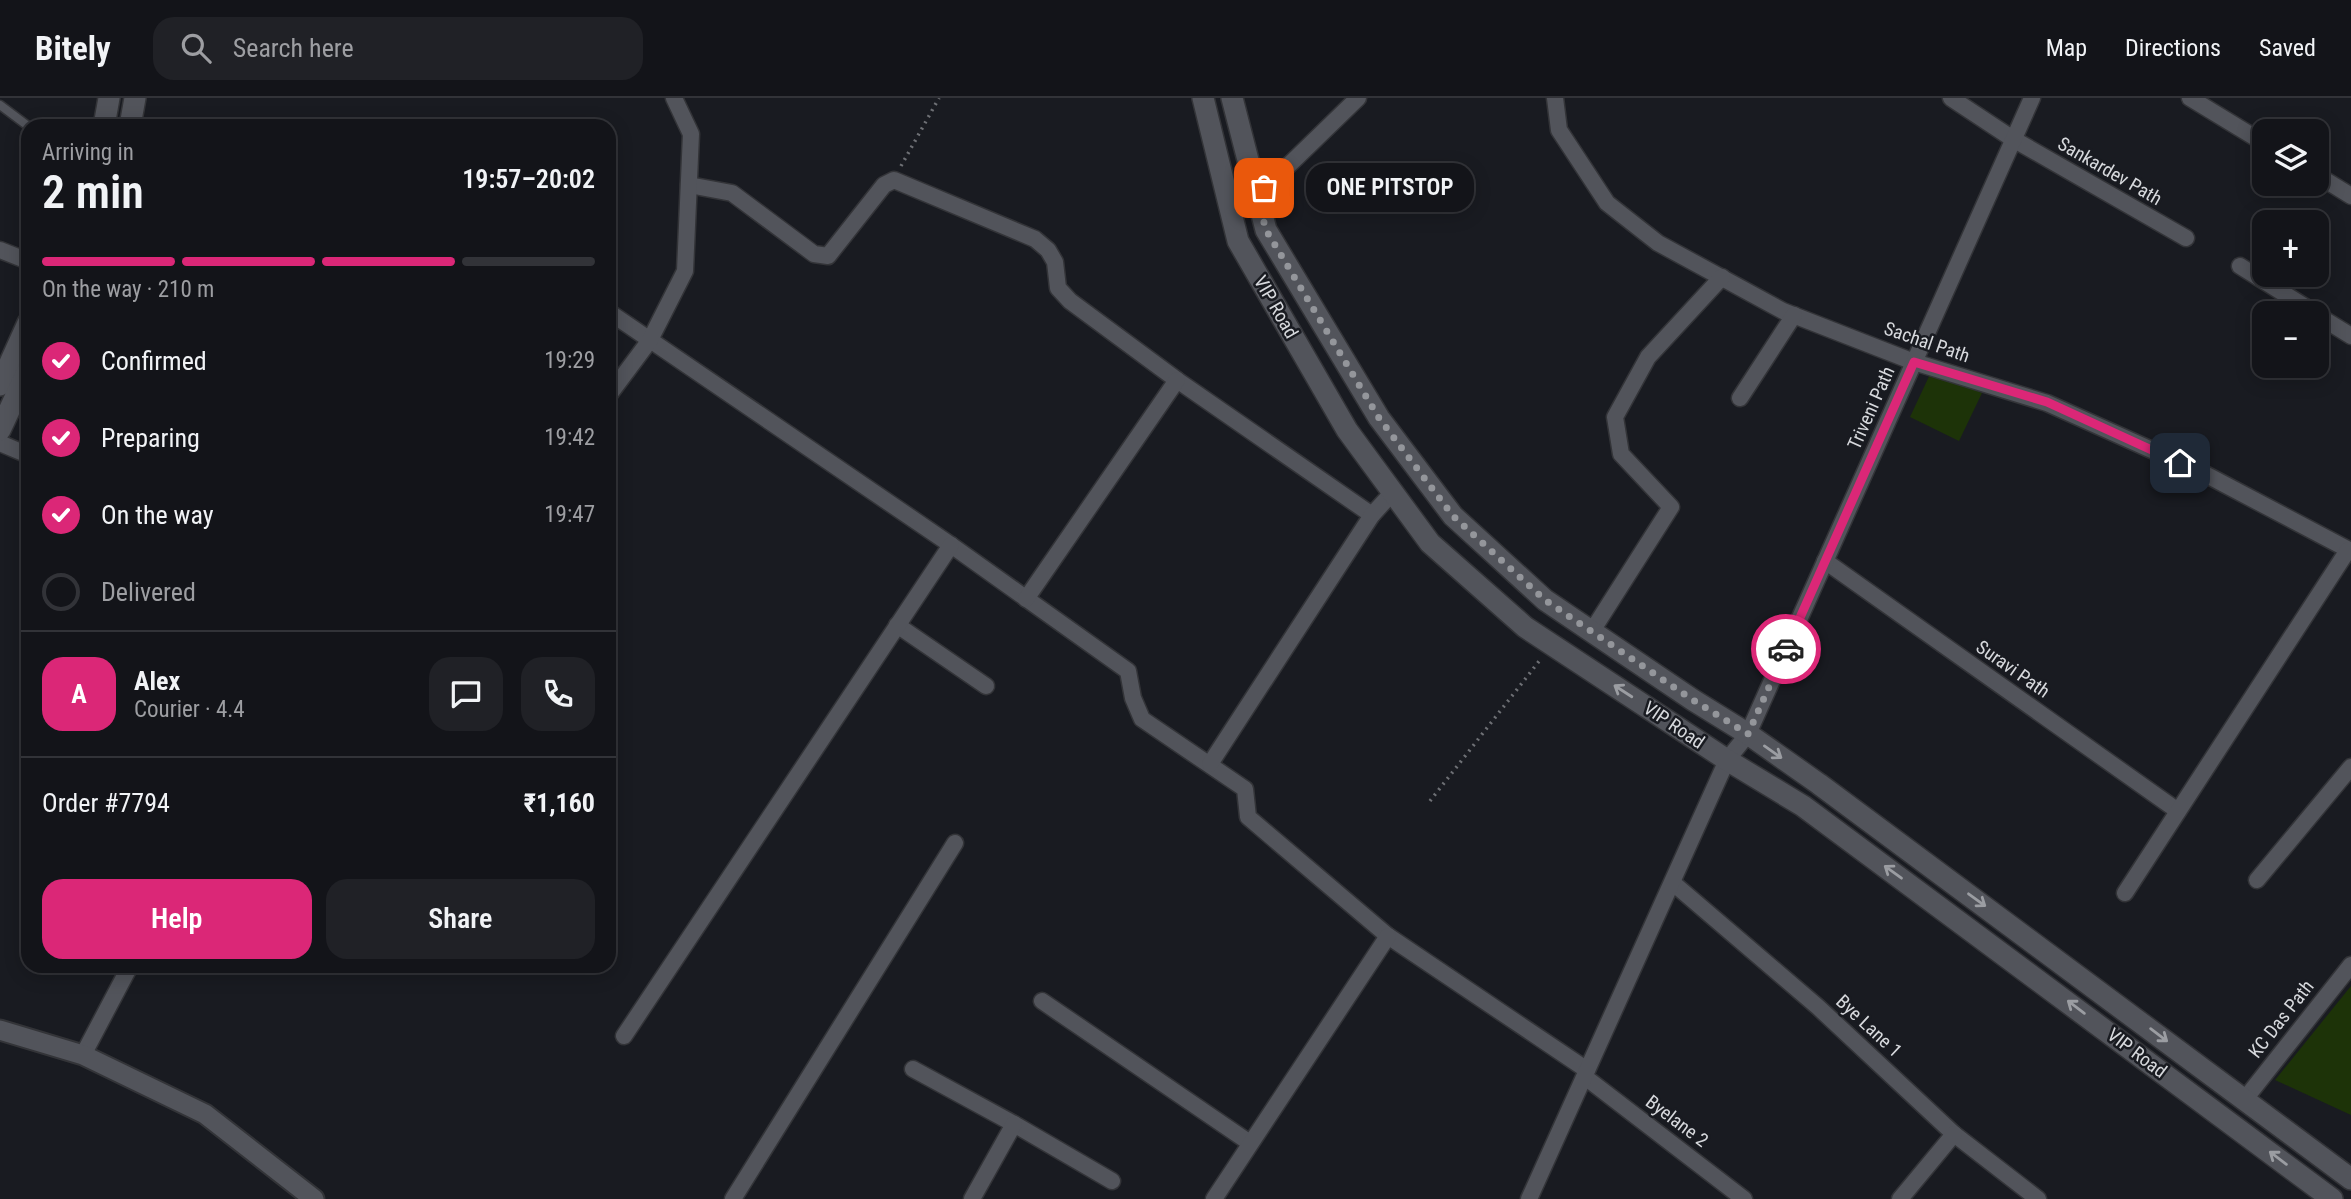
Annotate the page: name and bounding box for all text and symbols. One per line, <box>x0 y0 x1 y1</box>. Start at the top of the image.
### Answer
search box <box>153 17 643 80</box>
text: Bitely <box>35 29 111 68</box>
icon: search <box>177 29 215 67</box>
text: Search here <box>233 33 354 63</box>
text: Map <box>2046 34 2087 62</box>
text: Directions <box>2125 34 2221 62</box>
text: Saved <box>2259 34 2316 62</box>
map controls <box>2252 119 2329 378</box>
button: layers <box>2252 119 2329 196</box>
street label: Sankardev Path <box>2054 132 2166 210</box>
text: Arriving in <box>42 139 134 166</box>
pin <box>1234 158 1294 218</box>
text: 19:57–20:02 <box>462 164 595 194</box>
callout: ONE PITSTOP <box>1306 164 1474 212</box>
text: 2 min <box>42 165 144 219</box>
icon: bag <box>1245 169 1283 207</box>
text: ONE PITSTOP <box>1327 174 1453 201</box>
button: + <box>2252 210 2329 287</box>
street label: VIP Road <box>1249 272 1303 342</box>
text: On the way · 210 m <box>42 276 214 303</box>
button: − <box>2252 301 2329 378</box>
street label: Sachal Path <box>1881 317 1973 367</box>
icon: check <box>42 342 80 380</box>
text: Confirmed <box>101 346 207 376</box>
text: 19:29 <box>544 347 595 374</box>
street label: Triveni Path <box>1842 363 1900 453</box>
icon: check <box>42 419 80 457</box>
text: Preparing <box>101 423 200 453</box>
text: 19:42 <box>544 424 595 451</box>
pin <box>2150 433 2210 493</box>
icon: home <box>2161 444 2199 482</box>
icon: check <box>42 496 80 534</box>
text: On the way <box>101 500 214 530</box>
text: 19:47 <box>544 501 595 528</box>
text: Delivered <box>101 577 196 607</box>
courier <box>1751 614 1821 684</box>
icon: car <box>1767 630 1805 668</box>
street label: Suravi Path <box>1972 635 2054 703</box>
button: chat <box>429 657 503 731</box>
button: phone <box>521 657 595 731</box>
text: Alex <box>134 666 180 696</box>
text: A <box>71 679 87 709</box>
one-way arrow <box>1613 684 1633 698</box>
text: Courier · 4.4 <box>134 696 245 723</box>
street label: VIP Road <box>1639 696 1709 754</box>
one-way arrow <box>1763 745 1782 759</box>
text: Order #7794 <box>42 788 170 818</box>
text: ₹1,160 <box>524 788 595 818</box>
one-way arrow <box>1884 865 1903 879</box>
button: Help <box>42 879 312 959</box>
button: Share <box>326 879 595 959</box>
one-way arrow <box>1967 893 1986 907</box>
street label: KC Das Path <box>2243 975 2319 1063</box>
street label: Bye Lane 1 <box>1831 990 1907 1062</box>
one-way arrow <box>2067 1000 2085 1015</box>
street label: VIP Road <box>2103 1023 2171 1083</box>
one-way arrow <box>2150 1028 2168 1043</box>
street label: Byelane 2 <box>1641 1090 1713 1152</box>
one-way arrow <box>2268 1151 2287 1166</box>

